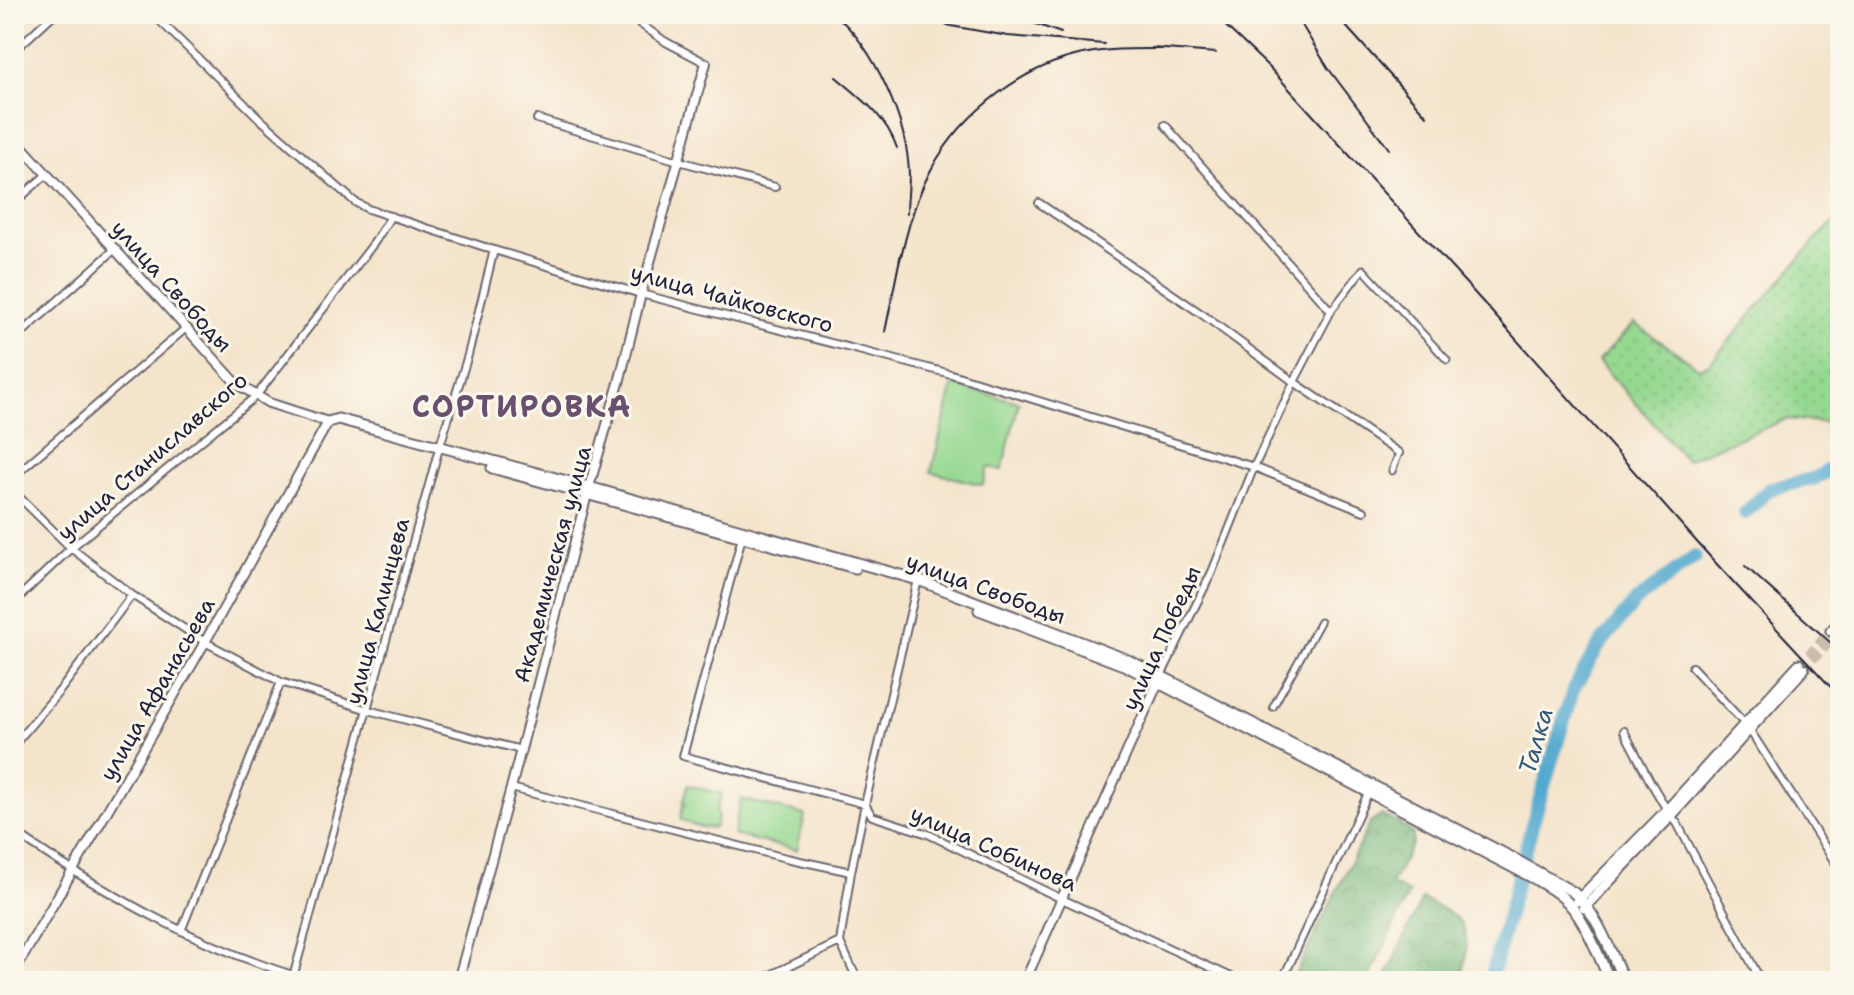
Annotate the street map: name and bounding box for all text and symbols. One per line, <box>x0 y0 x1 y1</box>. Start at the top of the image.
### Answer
street label: улица Свободы <box>105 214 238 358</box>
street label: улица Чайковского <box>627 257 836 339</box>
street label: улица Станиславского <box>51 366 254 547</box>
district label: СОРТИРОВКА <box>412 386 632 427</box>
street label: Академическая улица <box>507 442 598 686</box>
street label: улица Калинцева <box>339 514 416 708</box>
street label: улица Свободы <box>902 546 1069 631</box>
street label: улица Победы <box>1115 561 1208 715</box>
street label: улица Афанасьева <box>93 592 222 786</box>
water label: Талка <box>1511 704 1561 778</box>
street label: улица Собинова <box>906 799 1082 898</box>

